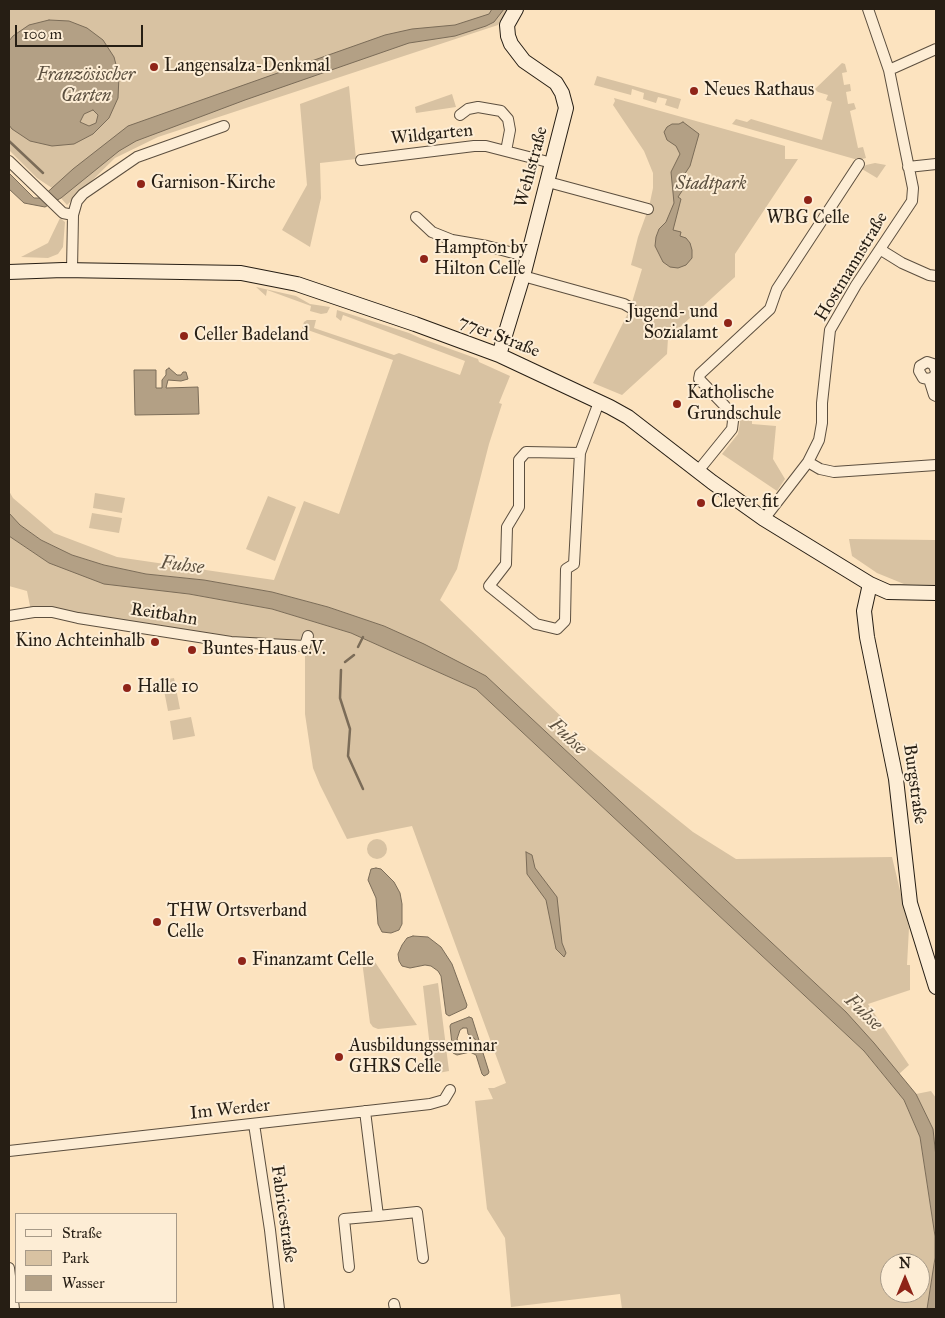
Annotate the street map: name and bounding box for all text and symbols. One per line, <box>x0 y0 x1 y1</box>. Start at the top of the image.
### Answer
scale bar <box>18 15 145 47</box>
text: 100 m <box>23 25 62 43</box>
place label: Langensalza-Denkmal <box>164 56 330 78</box>
marker: Langensalza-Denkmal <box>148 61 160 73</box>
park label: Französischer Garten <box>37 65 135 108</box>
place label: Neues Rathaus <box>704 80 814 102</box>
marker: Neues Rathaus <box>688 85 700 97</box>
street label: Wildgarten <box>390 120 474 150</box>
street label: Wehlstraße <box>511 124 553 210</box>
place label: Garnison-Kirche <box>151 173 276 195</box>
park label: Stadtpark <box>675 174 747 196</box>
marker: Garnison-Kirche <box>135 178 147 190</box>
marker: WBG Celle <box>802 194 814 206</box>
place label: WBG Celle <box>767 208 849 230</box>
street label: Hostmannstraße <box>811 208 893 326</box>
place label: Hampton by Hilton Celle <box>434 238 527 280</box>
marker: Hampton by Hilton Celle <box>418 253 430 265</box>
place label: Jugend- und Sozialamt <box>627 302 718 344</box>
street label: 77er Straße <box>455 311 543 363</box>
marker: Jugend- und Sozialamt <box>722 317 734 329</box>
place label: Celler Badeland <box>194 325 309 347</box>
marker: Celler Badeland <box>178 330 190 342</box>
place label: Katholische Grundschule <box>687 383 781 426</box>
marker: Katholische Grundschule <box>671 398 683 410</box>
place label: Clever fit <box>711 492 779 514</box>
marker: Clever fit <box>695 497 707 509</box>
water label: Fuhse <box>159 552 205 580</box>
street label: Reitbahn <box>129 599 199 631</box>
place label: Kino Achteinhalb <box>15 631 145 653</box>
marker: Kino Achteinhalb <box>149 636 161 648</box>
place label: Buntes Haus e.V. <box>202 639 326 661</box>
marker: Buntes Haus e.V. <box>186 644 198 656</box>
place label: Halle 10 <box>137 677 199 699</box>
marker: Halle 10 <box>121 682 133 694</box>
water label: Fuhse <box>543 714 591 760</box>
street label: Burgstraße <box>898 743 930 825</box>
place label: THW Ortsverband Celle <box>167 901 307 944</box>
marker: THW Ortsverband Celle <box>151 916 163 928</box>
place label: Finanzamt Celle <box>252 950 374 972</box>
marker: Finanzamt Celle <box>236 955 248 967</box>
water label: Fuhse <box>839 990 887 1036</box>
place label: Ausbildungsseminar GHRS Celle <box>349 1036 497 1078</box>
marker: Ausbildungsseminar GHRS Celle <box>333 1051 345 1063</box>
street label: Im Werder <box>189 1095 271 1125</box>
street label: Fabricestraße <box>265 1164 301 1264</box>
legend <box>15 1213 178 1303</box>
text: Straße <box>62 1224 102 1242</box>
text: Park <box>62 1249 89 1267</box>
north arrow <box>880 1253 930 1303</box>
text: N <box>899 1255 911 1272</box>
text: Wasser <box>62 1274 105 1292</box>

